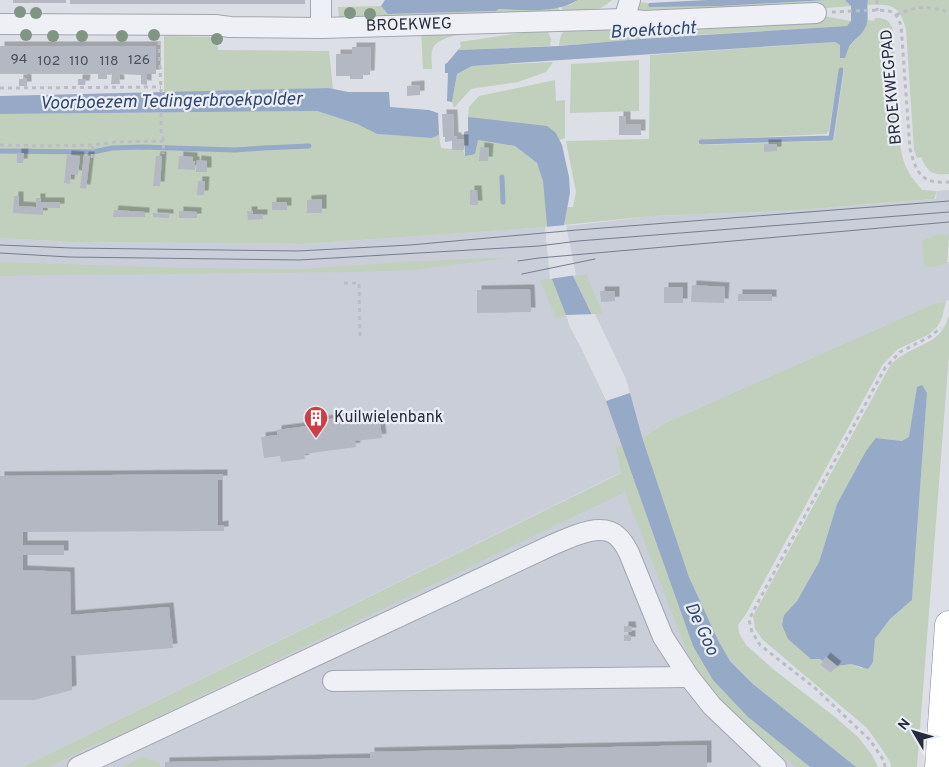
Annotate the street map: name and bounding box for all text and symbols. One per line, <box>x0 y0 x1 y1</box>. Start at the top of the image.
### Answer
street label: BROEKWEG <box>366 14 452 37</box>
water label: Broektocht <box>609 17 698 45</box>
street label: BROEKWEGPAD <box>877 28 907 146</box>
house number: 94 <box>10 51 28 68</box>
house number: 126 <box>128 52 150 69</box>
house number: 102 <box>38 53 60 70</box>
house number: 110 <box>69 53 89 70</box>
house number: 118 <box>100 53 119 70</box>
water label: Voorboezem Tedingerbroekpolder <box>40 88 305 116</box>
building icon: Kuilwielenbank <box>303 405 329 439</box>
place label: Kuilwielenbank <box>334 408 443 428</box>
water label: De Goo <box>679 599 723 660</box>
north arrow <box>889 707 939 757</box>
text: N <box>895 716 915 734</box>

